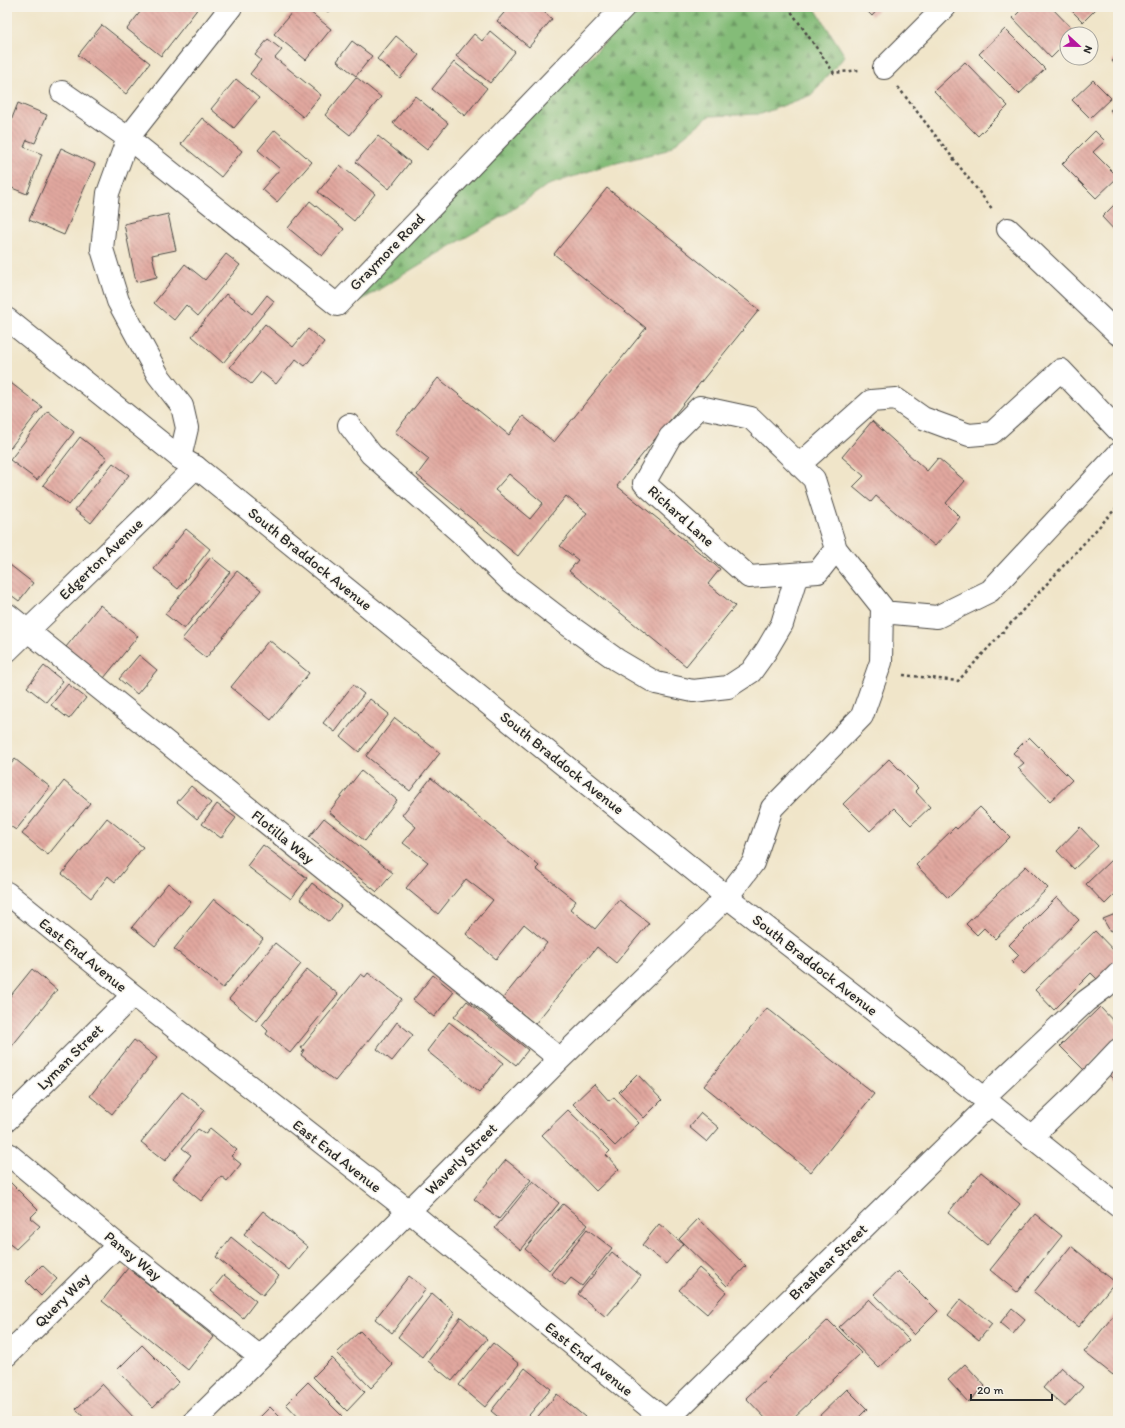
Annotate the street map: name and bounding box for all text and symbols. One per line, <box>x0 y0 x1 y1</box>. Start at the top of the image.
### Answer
north arrow <box>1059 26 1099 66</box>
text: N <box>1080 44 1095 55</box>
street label: Graymore Road <box>346 210 428 294</box>
street label: Richard Lane <box>644 482 718 550</box>
street label: South Braddock Avenue <box>244 504 376 614</box>
street label: Edgerton Avenue <box>55 514 147 604</box>
street label: South Braddock Avenue <box>496 708 628 818</box>
street label: Flotilla Way <box>248 806 318 868</box>
street label: South Braddock Avenue <box>749 910 881 1020</box>
street label: East End Avenue <box>35 914 131 996</box>
street label: Lyman Street <box>33 1020 107 1094</box>
street label: East End Avenue <box>289 1116 385 1196</box>
street label: Waverly Street <box>421 1119 501 1199</box>
street label: Brashear Street <box>785 1220 871 1304</box>
street label: Pansy Way <box>101 1227 165 1285</box>
street label: Query Way <box>31 1269 93 1331</box>
street label: East End Avenue <box>541 1318 637 1400</box>
scale bar <box>971 1376 1052 1402</box>
text: 20 m <box>977 1383 1004 1397</box>

